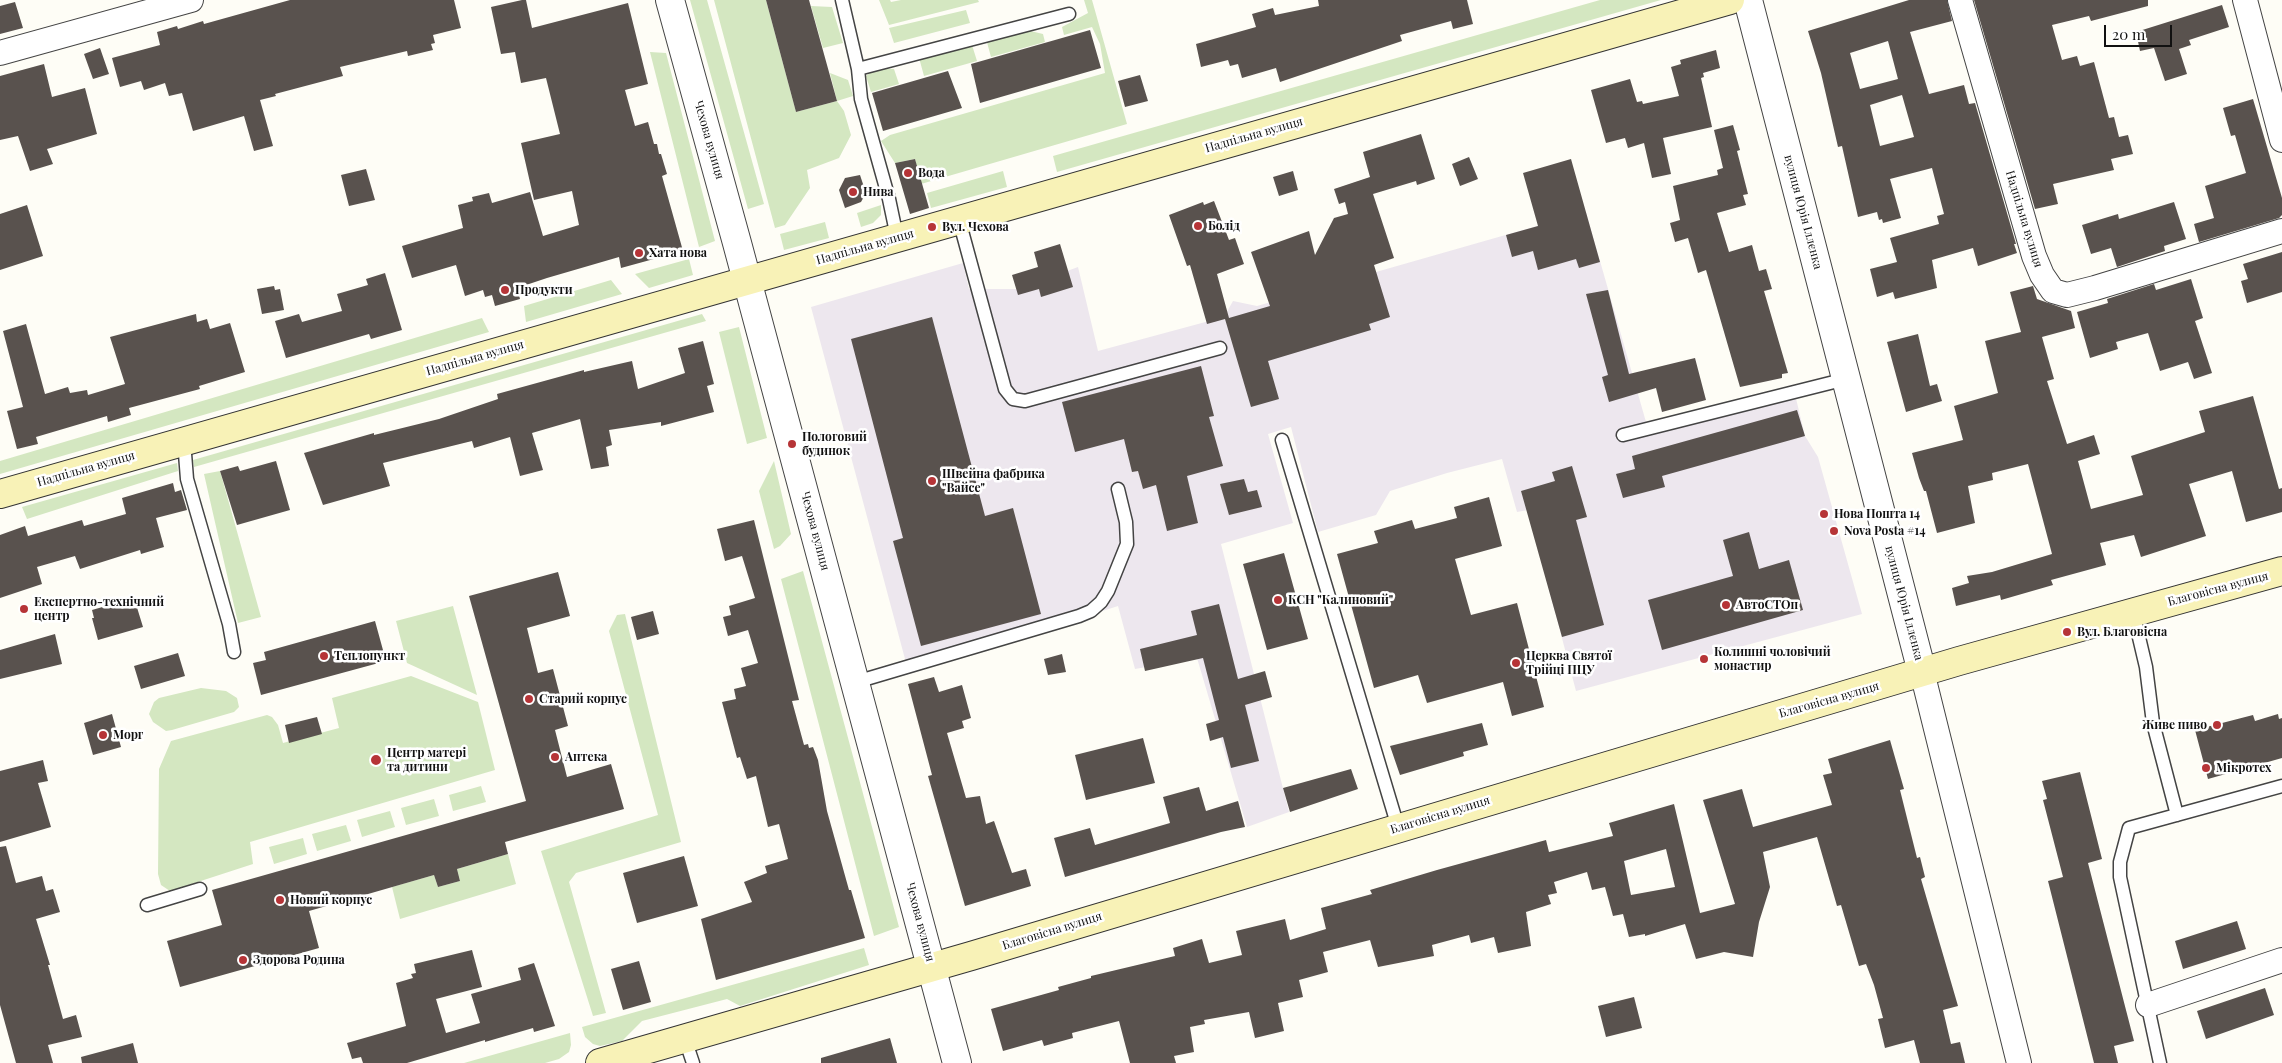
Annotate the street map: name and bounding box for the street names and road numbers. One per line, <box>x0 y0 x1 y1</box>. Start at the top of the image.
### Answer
street label: Чехова вулиця <box>691 99 727 181</box>
street label: Надпільна вулиця <box>1204 114 1304 156</box>
street label: вулиця Юрія Іллєнка <box>1781 153 1825 271</box>
street label: Надпільна вулиця <box>2002 169 2046 269</box>
street label: Надпільна вулиця <box>815 226 915 268</box>
street label: Надпільна вулиця <box>425 337 525 379</box>
street label: Надпільна вулиця <box>36 448 136 490</box>
street label: Чехова вулиця <box>798 490 832 572</box>
street label: вулиця Юрія Іллєнка <box>1882 544 1926 662</box>
street label: Благовісна вулиця <box>2166 569 2270 609</box>
street label: Благовісна вулиця <box>1777 679 1881 721</box>
street label: Благовісна вулиця <box>1388 793 1492 837</box>
street label: Чехова вулиця <box>903 881 937 963</box>
street label: Благовісна вулиця <box>1000 909 1104 953</box>

